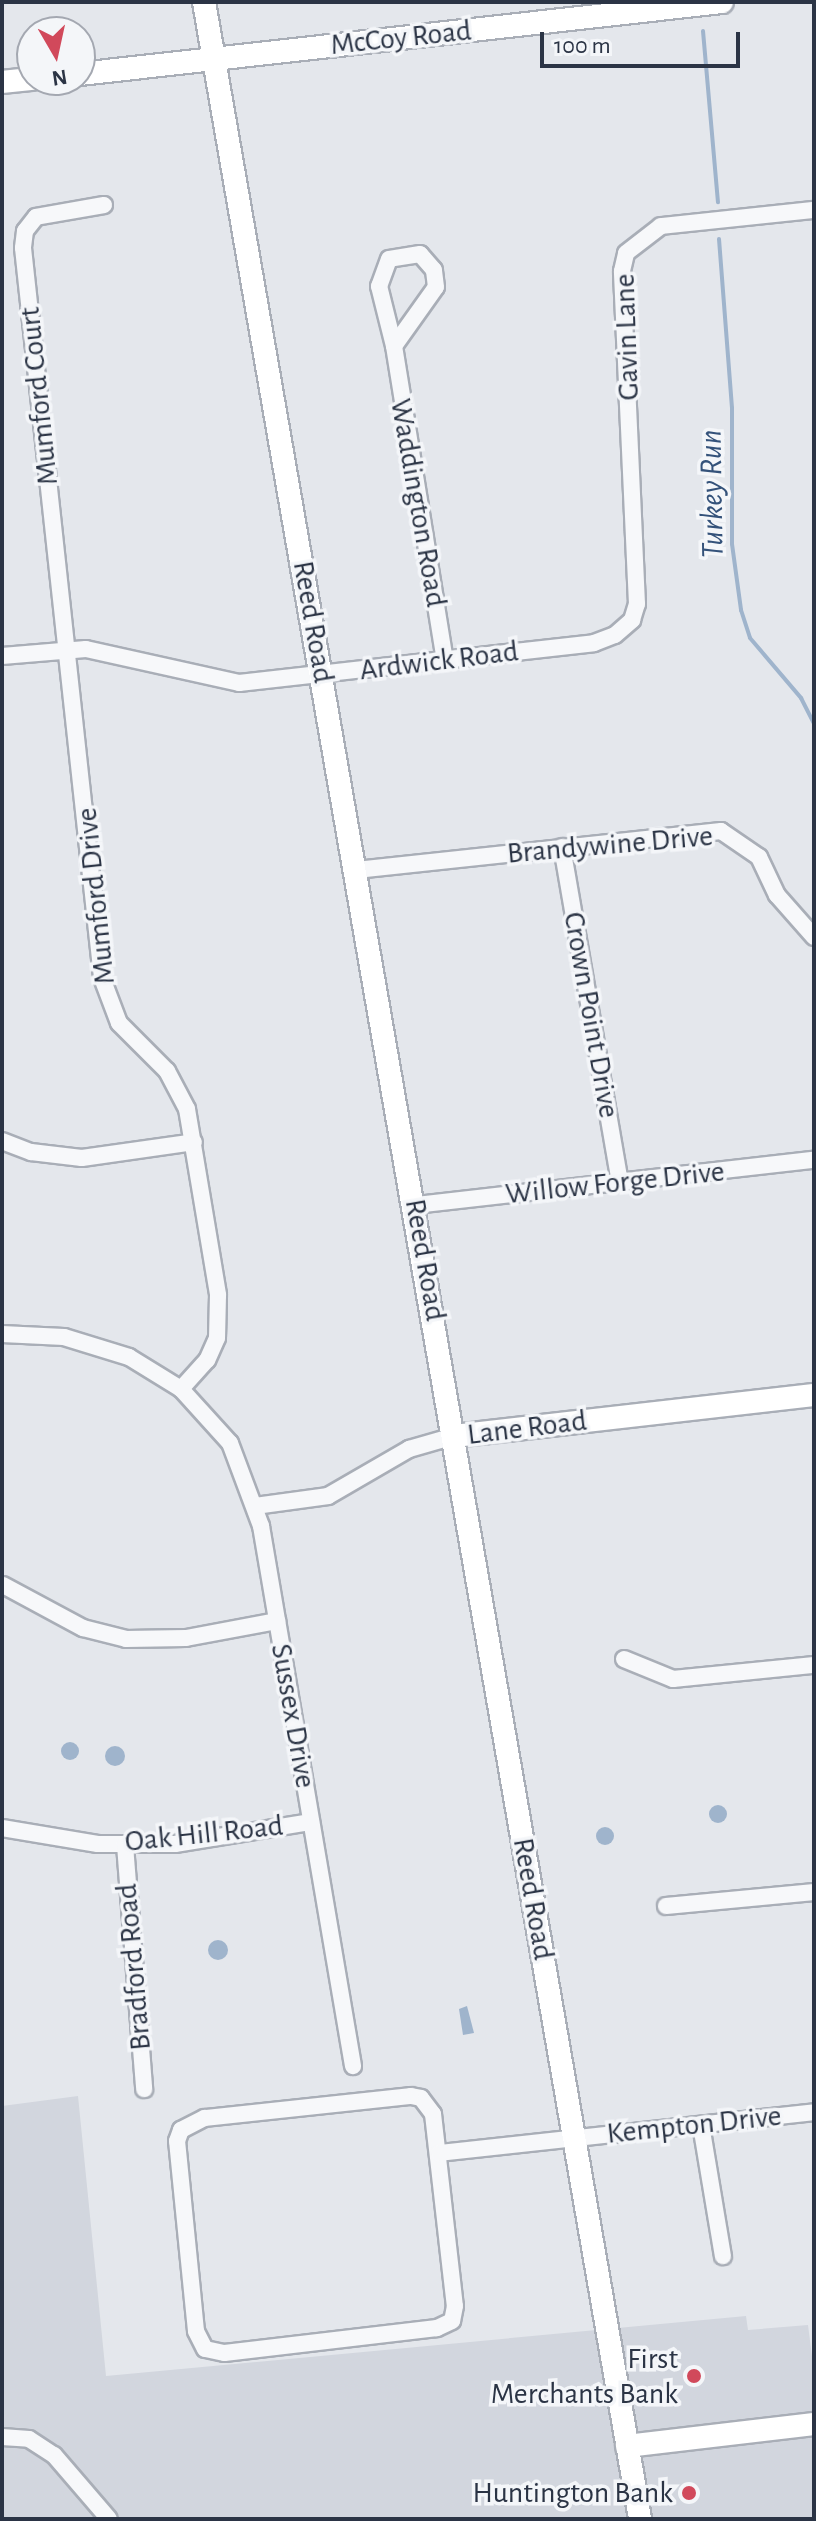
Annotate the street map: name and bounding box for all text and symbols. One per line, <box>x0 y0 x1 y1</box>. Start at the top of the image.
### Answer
street label: McCoy Road <box>329 13 473 63</box>
north arrow <box>16 16 96 96</box>
scale bar <box>544 16 744 66</box>
text: 100 m <box>554 34 611 58</box>
text: N <box>50 66 69 90</box>
street label: Gavin Lane <box>607 273 647 401</box>
street label: Mumford Court <box>12 305 66 487</box>
street label: Waddington Road <box>382 396 454 610</box>
water label: Turkey Run <box>692 429 732 559</box>
street label: Reed Road <box>285 558 341 686</box>
street label: Ardwick Road <box>358 633 520 689</box>
street label: Mumford Drive <box>69 806 123 986</box>
street label: Brandywine Drive <box>505 818 715 872</box>
street label: Crown Point Drive <box>555 909 627 1121</box>
street label: Willow Forge Drive <box>504 1154 726 1212</box>
street label: Reed Road <box>397 1196 453 1324</box>
street label: Lane Road <box>465 1403 589 1453</box>
street label: Sussex Drive <box>263 1641 323 1791</box>
street label: Oak Hill Road <box>123 1808 285 1860</box>
street label: Reed Road <box>505 1835 561 1963</box>
street label: Bradford Road <box>109 1882 159 2052</box>
street label: Kempton Drive <box>605 2098 783 2152</box>
place label: First Merchants Bank <box>491 2341 678 2412</box>
marker: First Merchants Bank <box>685 2367 703 2385</box>
place label: Huntington Bank <box>473 2475 673 2511</box>
marker: Huntington Bank <box>680 2484 698 2502</box>

